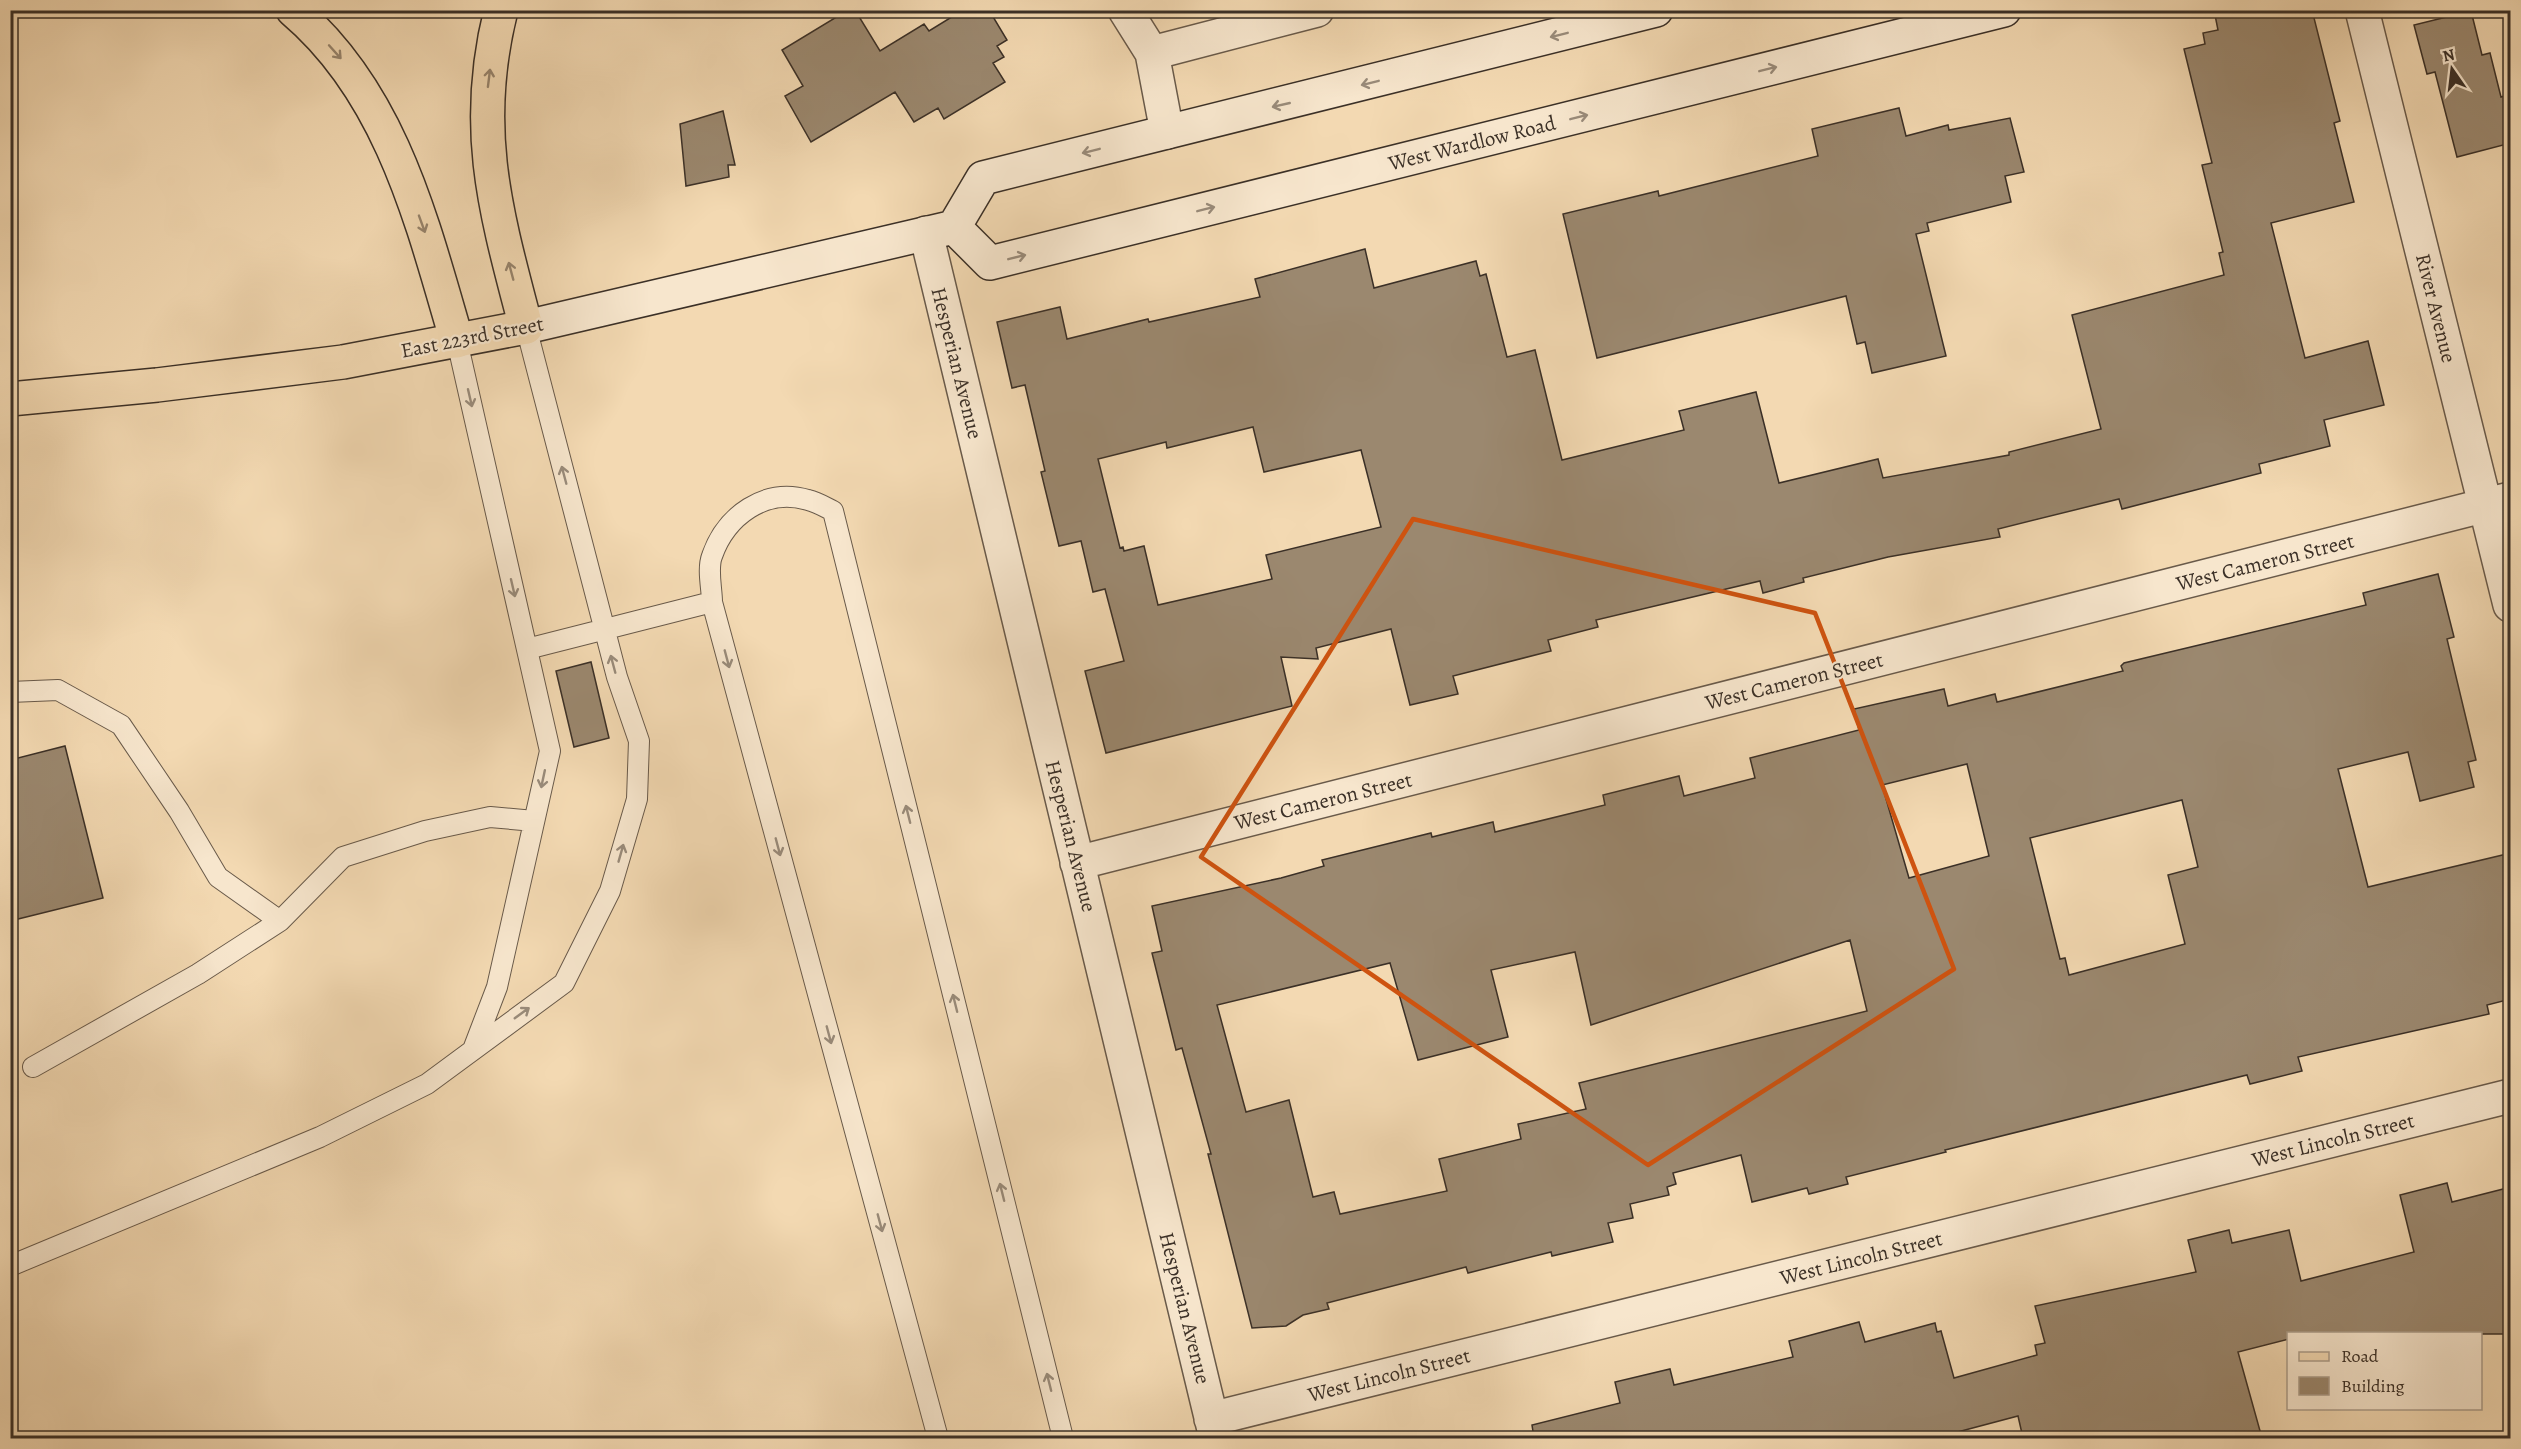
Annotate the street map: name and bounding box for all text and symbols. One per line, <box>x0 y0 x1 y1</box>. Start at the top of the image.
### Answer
one-way arrow <box>1550 30 1569 42</box>
north arrow <box>2422 39 2482 99</box>
text: N <box>2440 43 2457 67</box>
one-way arrow <box>327 44 342 59</box>
one-way arrow <box>1758 63 1777 75</box>
one-way arrow <box>484 69 495 89</box>
one-way arrow <box>1361 78 1380 90</box>
one-way arrow <box>1271 100 1290 112</box>
street label: West Wardlow Road <box>1384 108 1559 178</box>
one-way arrow <box>1569 110 1588 122</box>
one-way arrow <box>1082 146 1101 158</box>
one-way arrow <box>1196 203 1215 215</box>
one-way arrow <box>417 215 428 233</box>
one-way arrow <box>1007 250 1026 262</box>
street label: River Avenue <box>2409 250 2463 366</box>
one-way arrow <box>504 261 516 280</box>
street label: Hesperian Avenue <box>925 284 989 442</box>
street label: East 223rd Street <box>398 309 546 365</box>
one-way arrow <box>464 388 476 407</box>
one-way arrow <box>558 466 569 485</box>
street label: West Cameron Street <box>2172 526 2357 598</box>
one-way arrow <box>508 578 519 598</box>
street label: West Cameron Street <box>1701 645 1886 717</box>
one-way arrow <box>722 649 733 668</box>
one-way arrow <box>607 655 619 674</box>
street label: Hesperian Avenue <box>1039 757 1103 915</box>
street label: West Cameron Street <box>1230 765 1415 837</box>
one-way arrow <box>537 769 549 788</box>
one-way arrow <box>902 805 914 824</box>
one-way arrow <box>773 837 784 856</box>
one-way arrow <box>616 843 627 862</box>
one-way arrow <box>949 994 961 1013</box>
one-way arrow <box>514 1007 530 1020</box>
one-way arrow <box>824 1025 835 1044</box>
street label: West Lincoln Street <box>2248 1106 2417 1174</box>
one-way arrow <box>996 1183 1008 1202</box>
one-way arrow <box>874 1213 886 1232</box>
street label: West Lincoln Street <box>1776 1224 1945 1292</box>
street label: Hesperian Avenue <box>1153 1229 1217 1387</box>
legend <box>2287 1332 2482 1410</box>
street label: West Lincoln Street <box>1304 1341 1473 1409</box>
text: Road <box>2341 1344 2379 1368</box>
one-way arrow <box>1042 1372 1054 1391</box>
text: Building <box>2341 1374 2405 1398</box>

